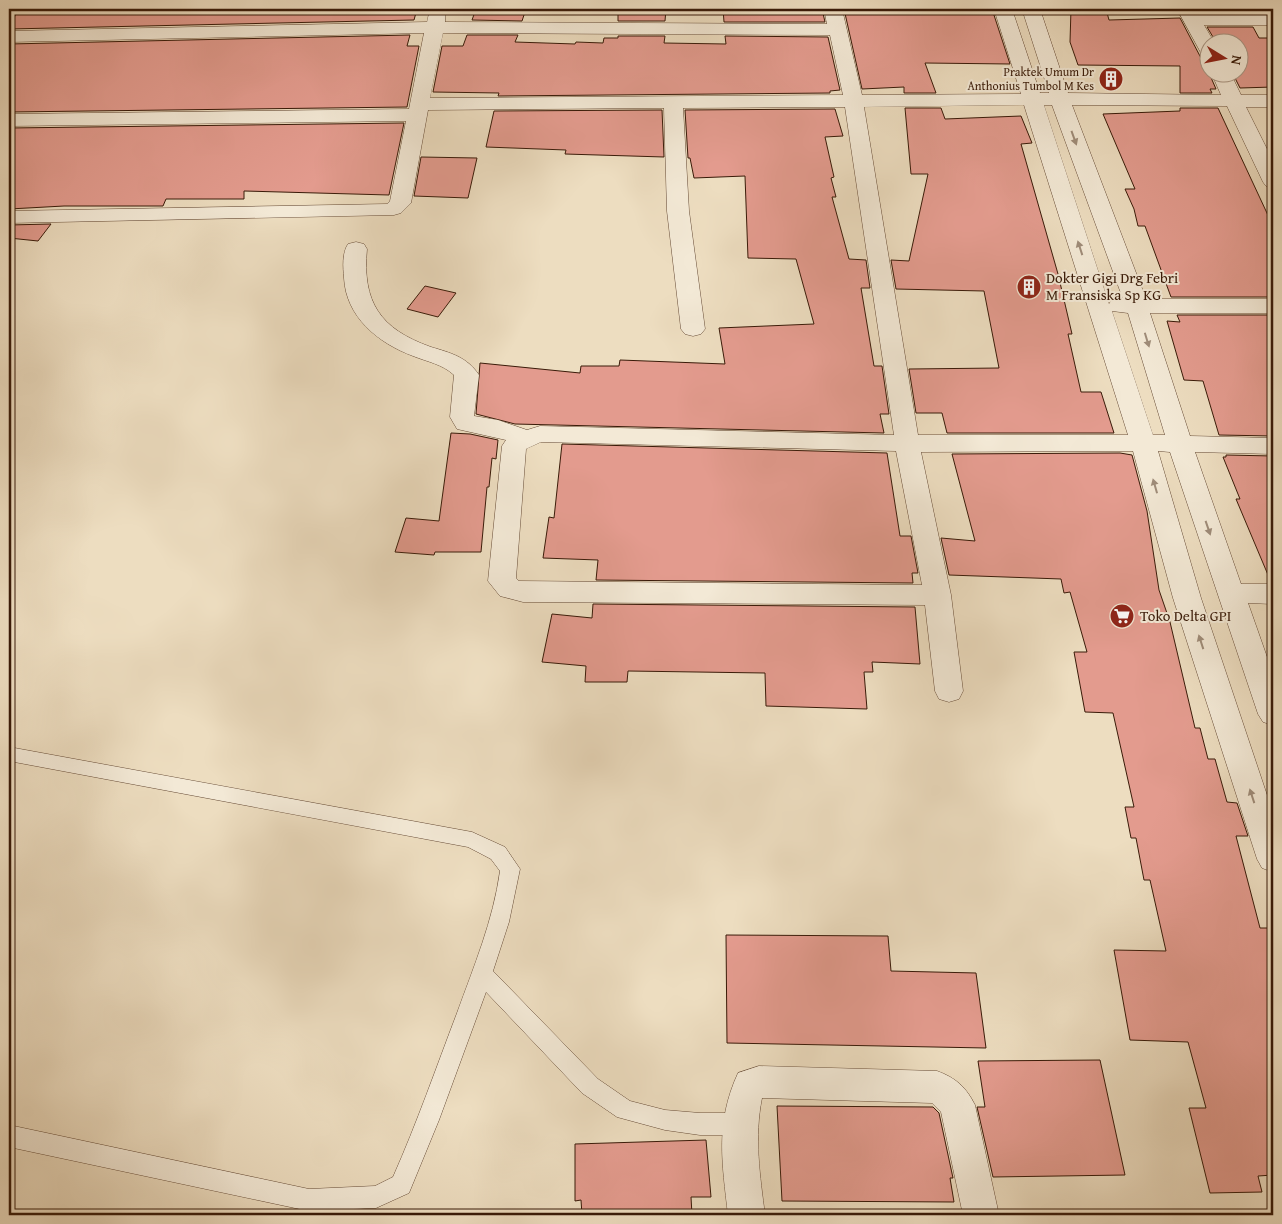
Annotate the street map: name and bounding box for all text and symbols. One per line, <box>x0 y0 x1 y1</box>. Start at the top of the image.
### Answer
north arrow <box>1200 32 1250 82</box>
text: N <box>1226 54 1247 67</box>
place label: Praktek Umum Dr Anthonius Tumbol M Kes <box>968 63 1094 94</box>
building icon: Praktek Umum Dr Anthonius Tumbol M Kes <box>1098 66 1124 92</box>
one-way arrow <box>1070 131 1078 146</box>
one-way arrow <box>1076 240 1083 255</box>
place label: Dokter Gigi Drg Febri M Fransiska Sp KG <box>1046 267 1178 305</box>
building icon: Dokter Gigi Drg Febri M Fransiska Sp KG <box>1016 274 1042 300</box>
one-way arrow <box>1144 333 1152 348</box>
one-way arrow <box>1151 479 1159 494</box>
one-way arrow <box>1205 520 1213 535</box>
supermarket icon: Toko Delta GPI <box>1109 603 1135 629</box>
place label: Toko Delta GPI <box>1140 605 1231 626</box>
one-way arrow <box>1197 634 1205 649</box>
one-way arrow <box>1248 788 1256 803</box>

